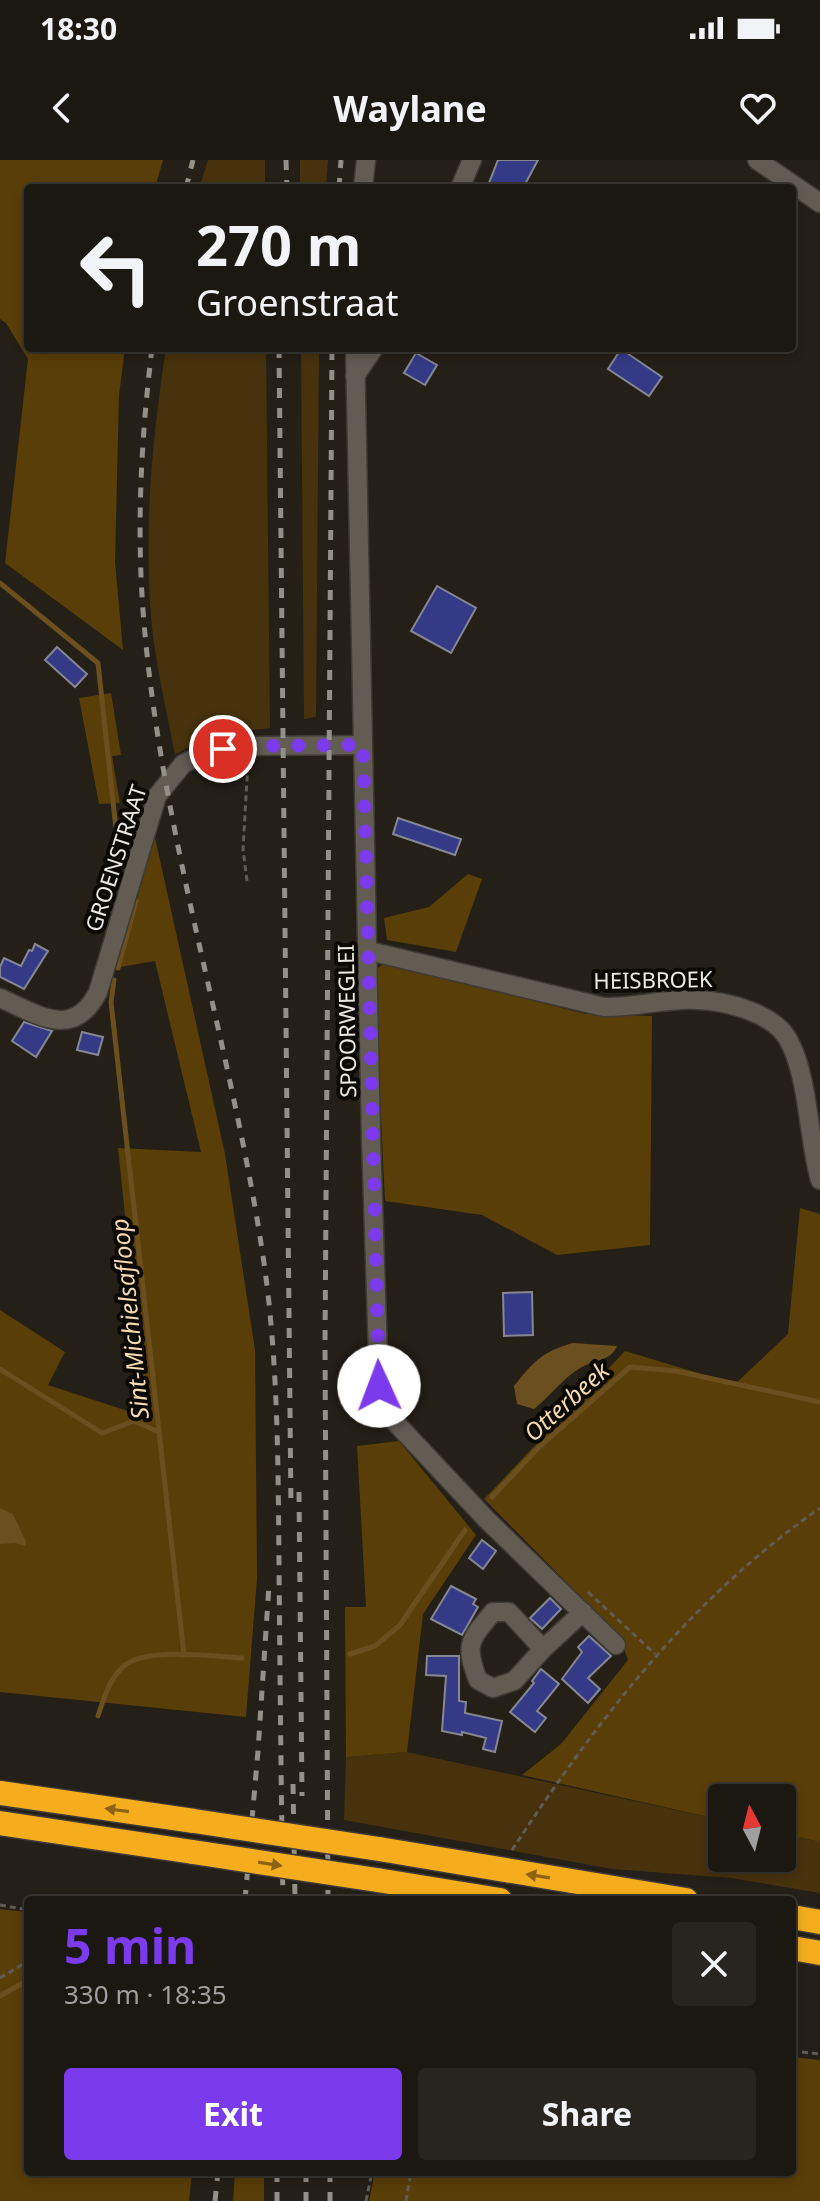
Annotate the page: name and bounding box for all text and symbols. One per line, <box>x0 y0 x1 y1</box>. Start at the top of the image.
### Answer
text: 18:30 <box>40 8 117 49</box>
text: Waylane <box>333 84 487 133</box>
icon: back <box>40 86 84 130</box>
icon: heart <box>736 86 780 130</box>
text: 270 m <box>196 206 361 282</box>
icon: left <box>64 216 168 320</box>
text: Groenstraat <box>196 278 398 327</box>
pin <box>189 715 257 783</box>
icon: arrive <box>201 727 245 771</box>
street label: GROENSTRAAT <box>77 781 153 935</box>
street label: SPOORWEGLEI <box>330 944 362 1098</box>
street label: HEISBROEK <box>593 963 713 995</box>
water label: Sint-Michielsafloop <box>102 1217 156 1421</box>
position arrow <box>337 1344 421 1428</box>
water label: Otterbeek <box>516 1353 617 1448</box>
north arrow <box>708 1784 796 1872</box>
map controls <box>708 1784 796 1872</box>
one-way arrow <box>104 1803 129 1816</box>
one-way arrow <box>258 1858 283 1871</box>
one-way arrow <box>525 1869 550 1881</box>
text: 5 min <box>64 1913 196 1978</box>
button: close <box>672 1922 756 2006</box>
text: 330 m · 18:35 <box>64 1976 227 2012</box>
button: Exit <box>64 2068 402 2160</box>
button: Share <box>418 2068 756 2160</box>

